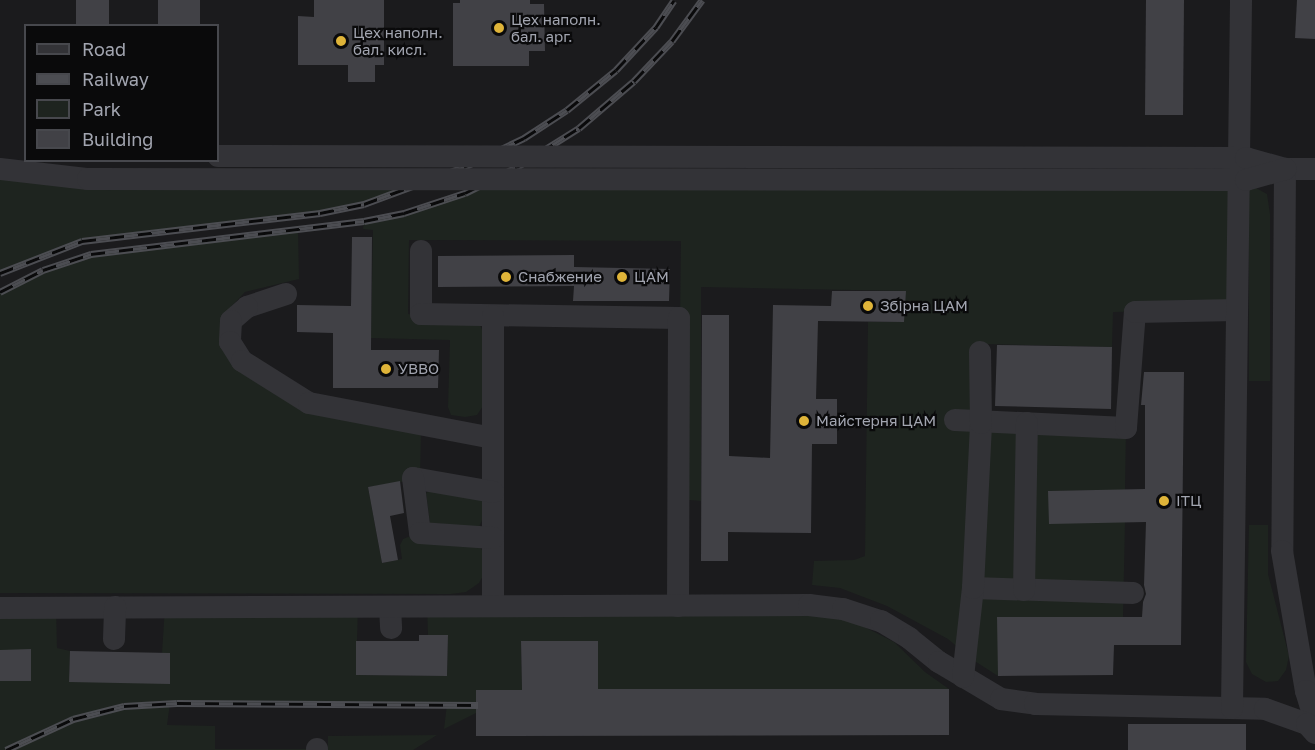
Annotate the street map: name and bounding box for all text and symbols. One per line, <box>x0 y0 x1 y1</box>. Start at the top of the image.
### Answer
place label: Цех наполн. бал. арг. <box>511 10 601 45</box>
marker: Цех наполн. бал. арг. <box>492 21 506 35</box>
place label: Цех наполн. бал. кисл. <box>353 23 443 58</box>
legend <box>24 24 219 162</box>
marker: Цех наполн. бал. кисл. <box>334 34 348 48</box>
text: Road <box>82 38 126 60</box>
text: Railway <box>82 68 149 90</box>
text: Park <box>82 98 121 120</box>
text: Building <box>82 128 153 150</box>
place label: Снабжение <box>518 268 602 286</box>
place label: ЦАМ <box>634 268 669 286</box>
marker: Снабжение <box>499 270 513 284</box>
marker: ЦАМ <box>615 270 629 284</box>
place label: Збірна ЦАМ <box>880 297 968 315</box>
marker: Збірна ЦАМ <box>861 299 875 313</box>
place label: УВВО <box>398 360 439 378</box>
marker: УВВО <box>379 362 393 376</box>
place label: Майстерня ЦАМ <box>816 412 936 430</box>
marker: Майстерня ЦАМ <box>797 414 811 428</box>
place label: ІТЦ <box>1176 492 1201 510</box>
marker: ІТЦ <box>1157 494 1171 508</box>

